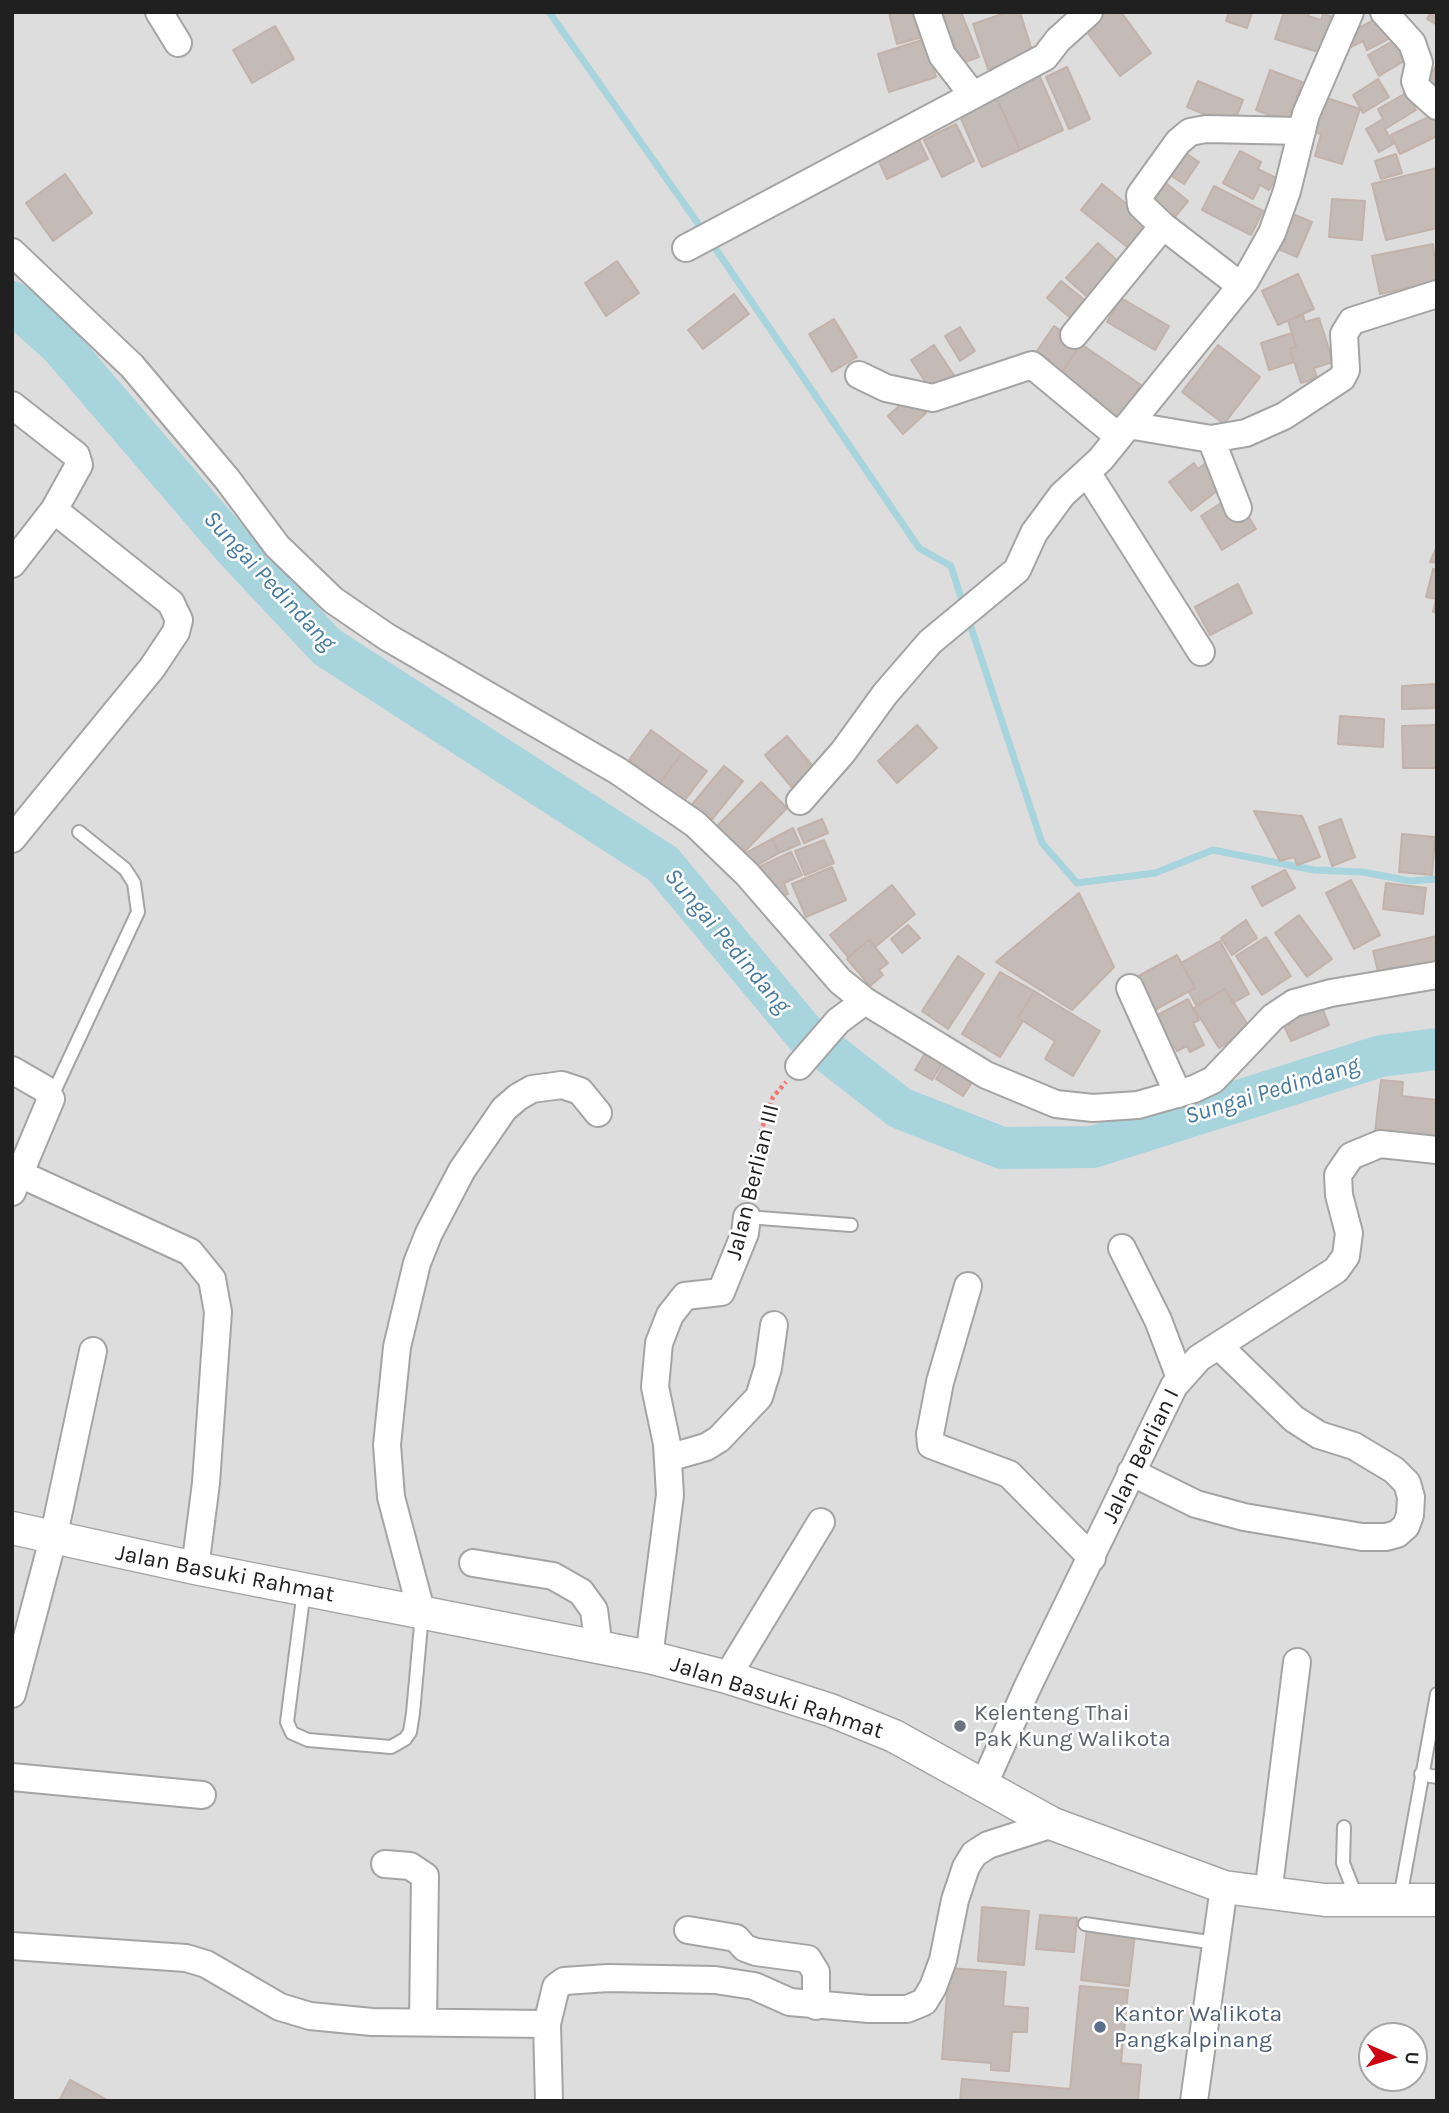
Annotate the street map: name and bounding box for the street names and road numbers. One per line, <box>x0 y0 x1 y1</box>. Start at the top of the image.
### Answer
street label: Jalan Berlian III <box>720 1101 786 1263</box>
street label: Jalan Berlian I <box>1096 1384 1186 1528</box>
street label: Jalan Basuki Rahmat <box>113 1539 337 1609</box>
street label: Jalan Basuki Rahmat <box>667 1651 887 1745</box>

